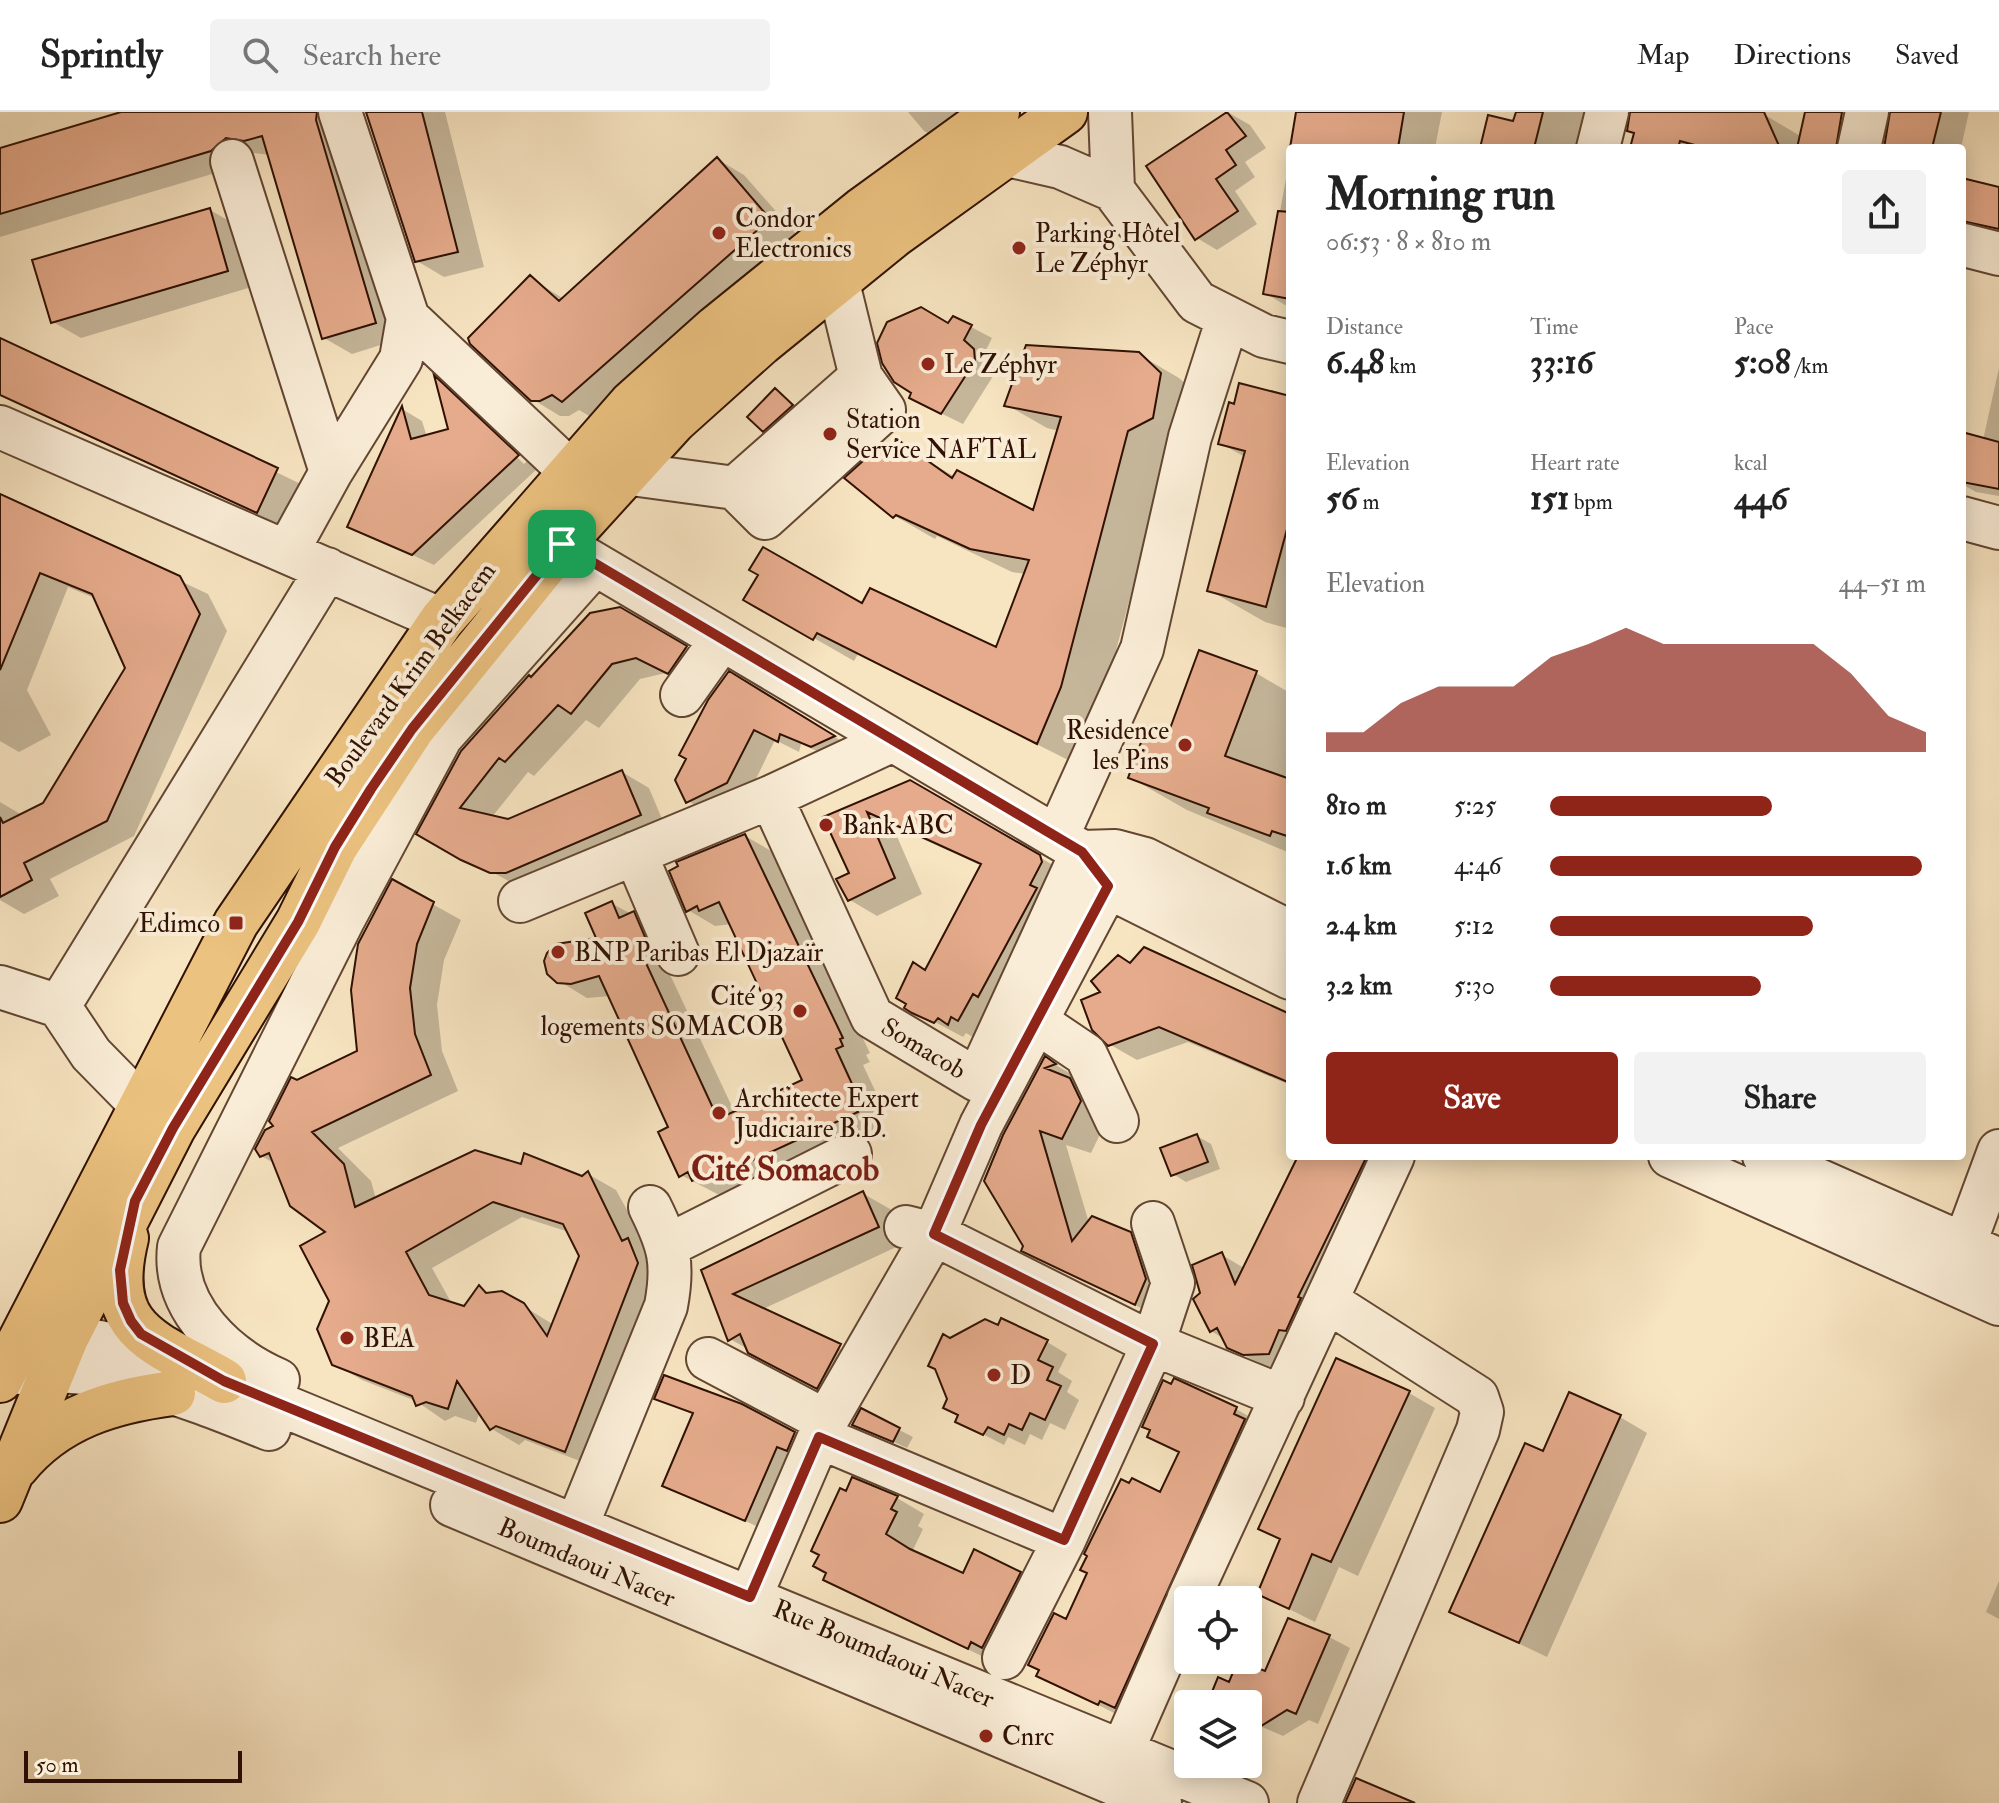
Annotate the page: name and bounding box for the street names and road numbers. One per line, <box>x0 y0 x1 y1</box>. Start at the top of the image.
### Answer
street label: Boulevard Krim Belkacem <box>319 556 503 793</box>
street label: Somacob <box>875 1011 972 1087</box>
street label: Boumdaoui Nacer <box>493 1511 680 1615</box>
street label: Rue Boumdaoui Nacer <box>768 1593 999 1715</box>

